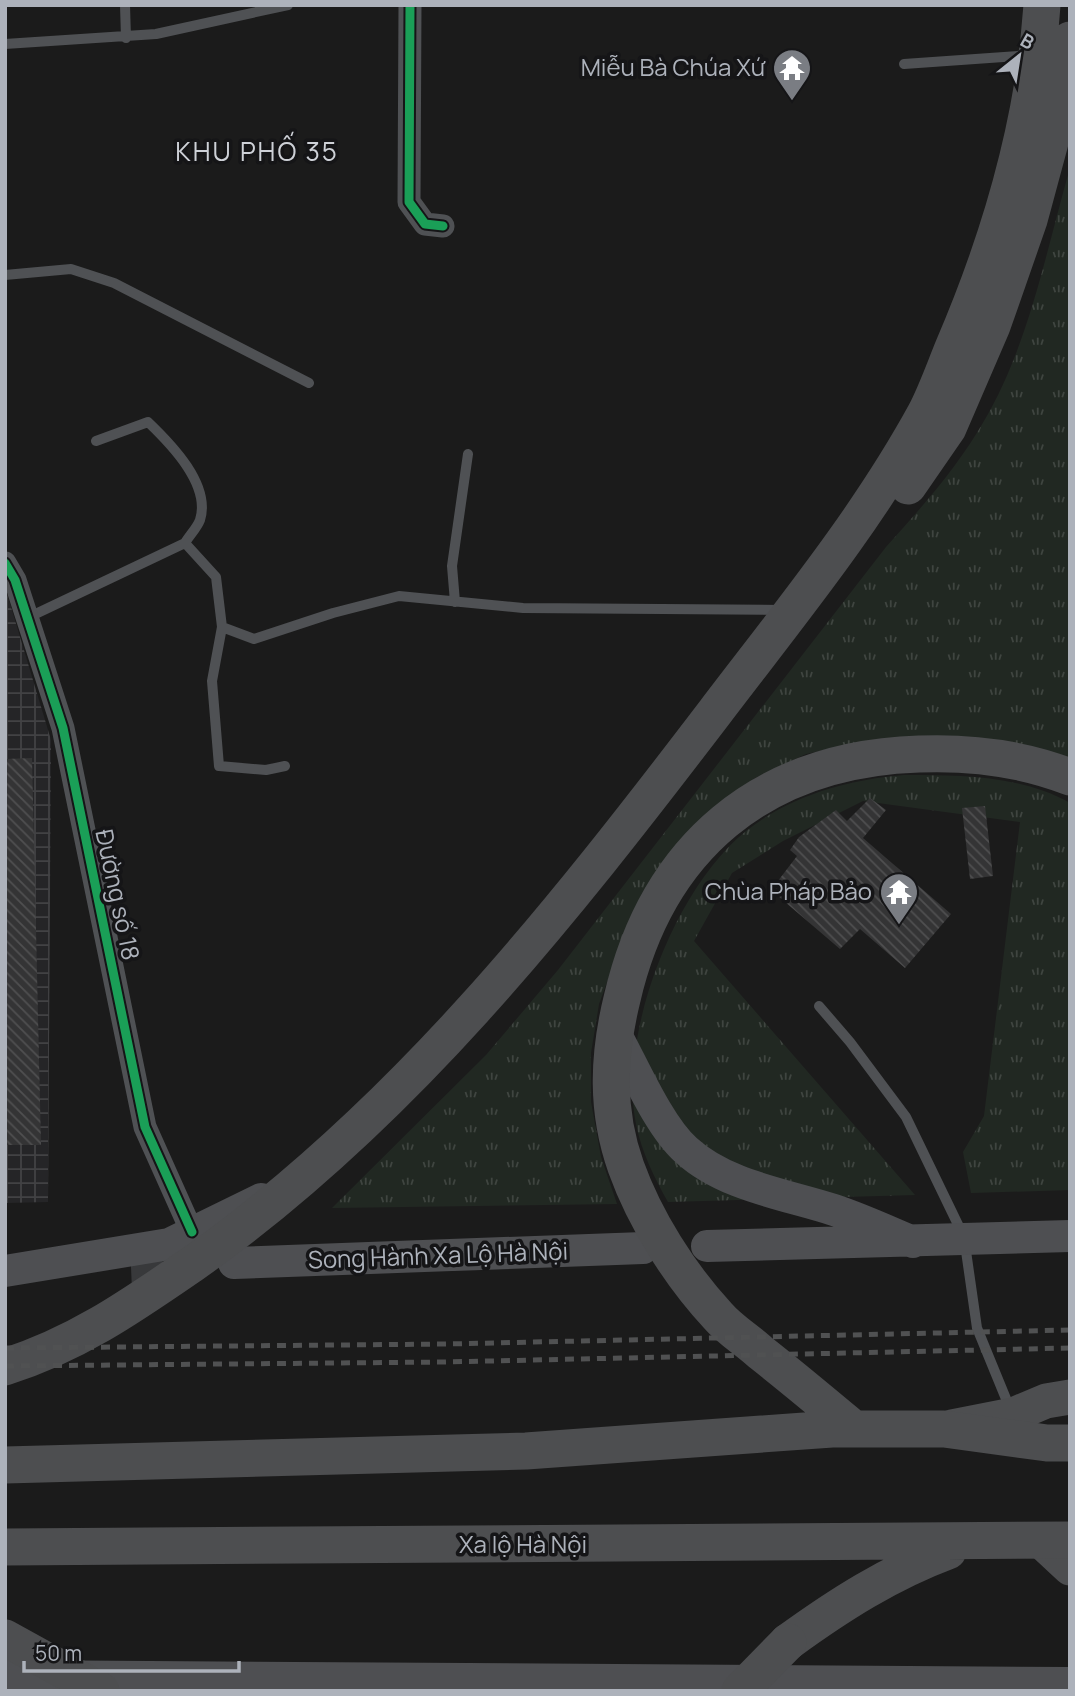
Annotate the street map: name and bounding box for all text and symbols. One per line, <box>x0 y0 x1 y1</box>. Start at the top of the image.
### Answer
north arrow <box>984 21 1054 91</box>
text: B <box>1016 27 1039 56</box>
temple icon: Miễu Bà Chúa Xứ <box>771 47 813 102</box>
place label: Miễu Bà Chúa Xứ <box>581 50 766 83</box>
district label: KHU PHỐ 35 <box>175 131 339 169</box>
street label: Đường số 18 <box>89 826 148 963</box>
temple icon: Chùa Pháp Bảo <box>878 871 920 926</box>
place label: Chùa Pháp Bảo <box>705 874 872 907</box>
street label: Song Hành Xa Lộ Hà Nội <box>307 1233 568 1276</box>
street label: Xa lộ Hà Nội <box>459 1527 587 1560</box>
scale bar <box>24 1630 240 1674</box>
text: 50 m <box>35 1639 82 1667</box>

